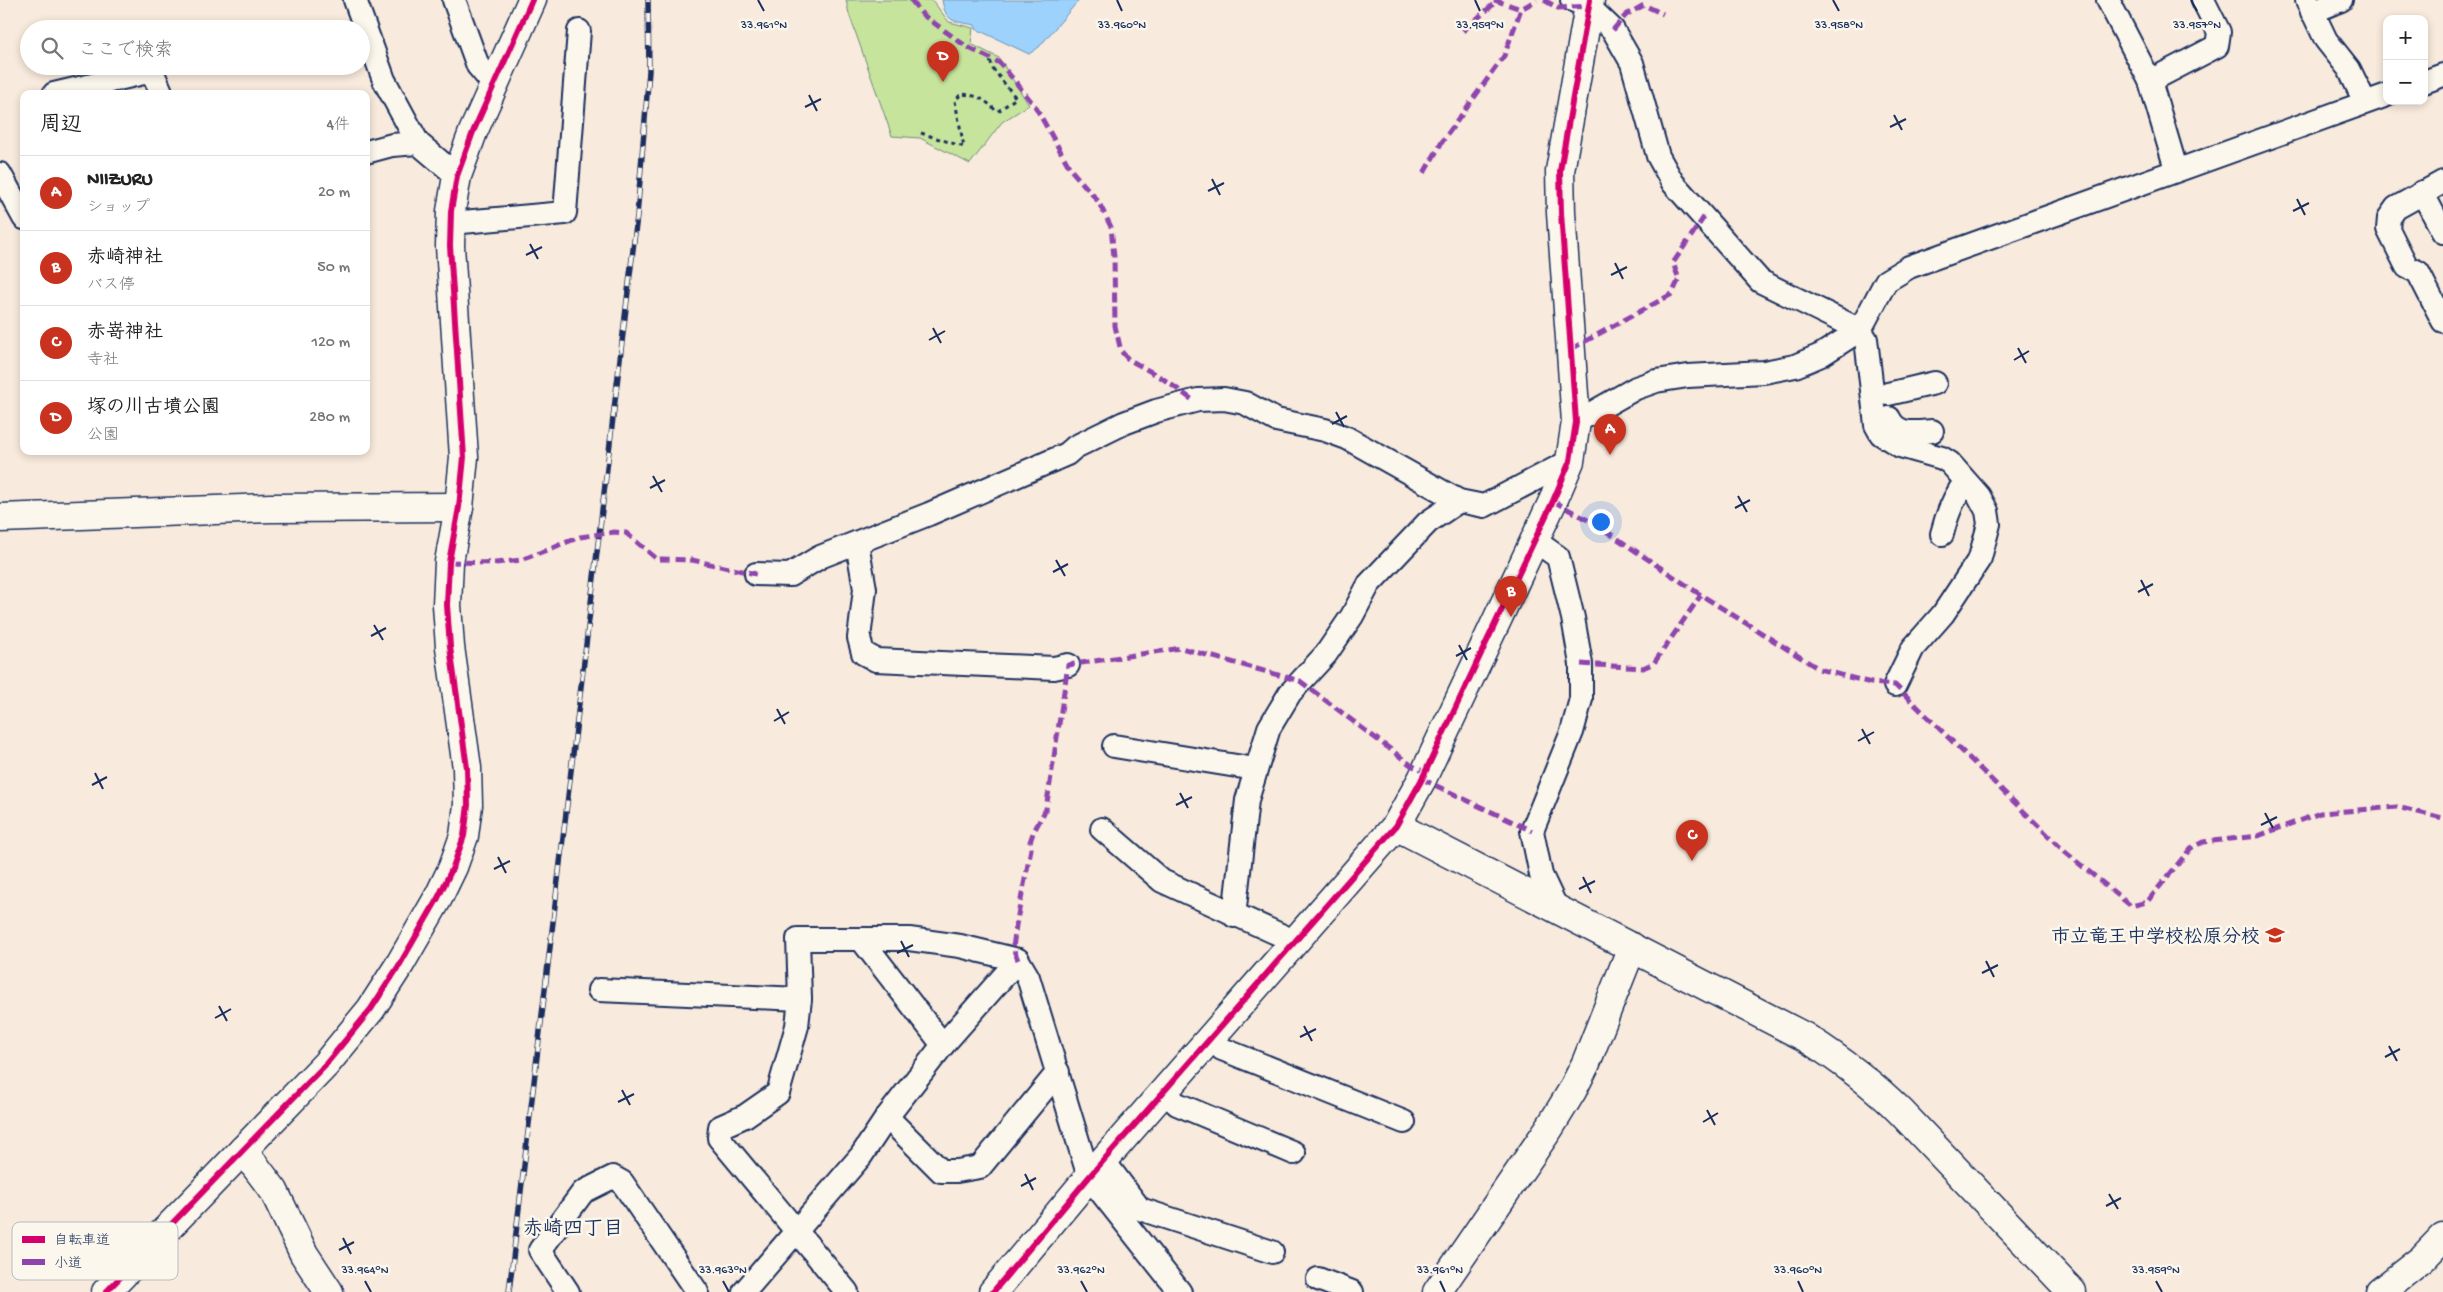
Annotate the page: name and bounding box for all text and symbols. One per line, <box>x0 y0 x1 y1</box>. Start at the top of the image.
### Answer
map controls <box>2383 15 2428 105</box>
button: + <box>2383 15 2428 60</box>
text: 33.961°N <box>740 19 787 33</box>
text: 33.960°N <box>1097 19 1146 33</box>
text: 33.959°N <box>1455 19 1504 33</box>
text: 33.958°N <box>1814 19 1863 33</box>
text: 33.957°N <box>2172 19 2221 33</box>
search box <box>20 20 370 75</box>
icon: search <box>38 34 66 62</box>
text: ここで検索 <box>78 40 173 63</box>
pin: D <box>927 41 959 82</box>
button: − <box>2383 60 2428 105</box>
text: 周辺 <box>40 114 82 139</box>
text: 4件 <box>326 117 350 136</box>
text: NIIZURU <box>87 169 153 192</box>
text: A <box>51 184 61 203</box>
text: 20 m <box>318 184 350 203</box>
text: ショップ <box>87 199 150 218</box>
text: 赤崎神社 <box>87 247 163 270</box>
text: B <box>52 259 60 278</box>
text: 50 m <box>317 259 350 278</box>
text: バス停 <box>87 277 135 296</box>
text: 赤嵜神社 <box>87 322 163 345</box>
text: C <box>52 334 60 353</box>
text: 120 m <box>311 334 350 353</box>
text: 寺社 <box>87 352 119 371</box>
text: 塚の川古墳公園 <box>87 397 220 420</box>
text: D <box>51 409 61 428</box>
text: 280 m <box>309 409 350 428</box>
pin: A <box>1594 414 1626 455</box>
text: 公園 <box>87 427 119 446</box>
your location <box>1588 509 1614 535</box>
pin: B <box>1495 576 1527 617</box>
pin: C <box>1676 820 1708 861</box>
school or university icon: 市立竜王中学校松原分校 <box>2264 924 2286 946</box>
place label: 市立竜王中学校松原分校 <box>2051 926 2260 950</box>
district label: 赤崎四丁目 <box>523 1217 623 1242</box>
legend <box>12 1222 178 1280</box>
text: 自転車道 <box>54 1233 110 1250</box>
text: 小道 <box>54 1256 82 1273</box>
text: 33.964°N <box>340 1264 389 1278</box>
text: 33.963°N <box>698 1264 747 1278</box>
text: 33.962°N <box>1056 1264 1105 1278</box>
text: 33.961°N <box>1416 1264 1463 1278</box>
text: 33.960°N <box>1773 1264 1822 1278</box>
text: 33.959°N <box>2131 1264 2180 1278</box>

